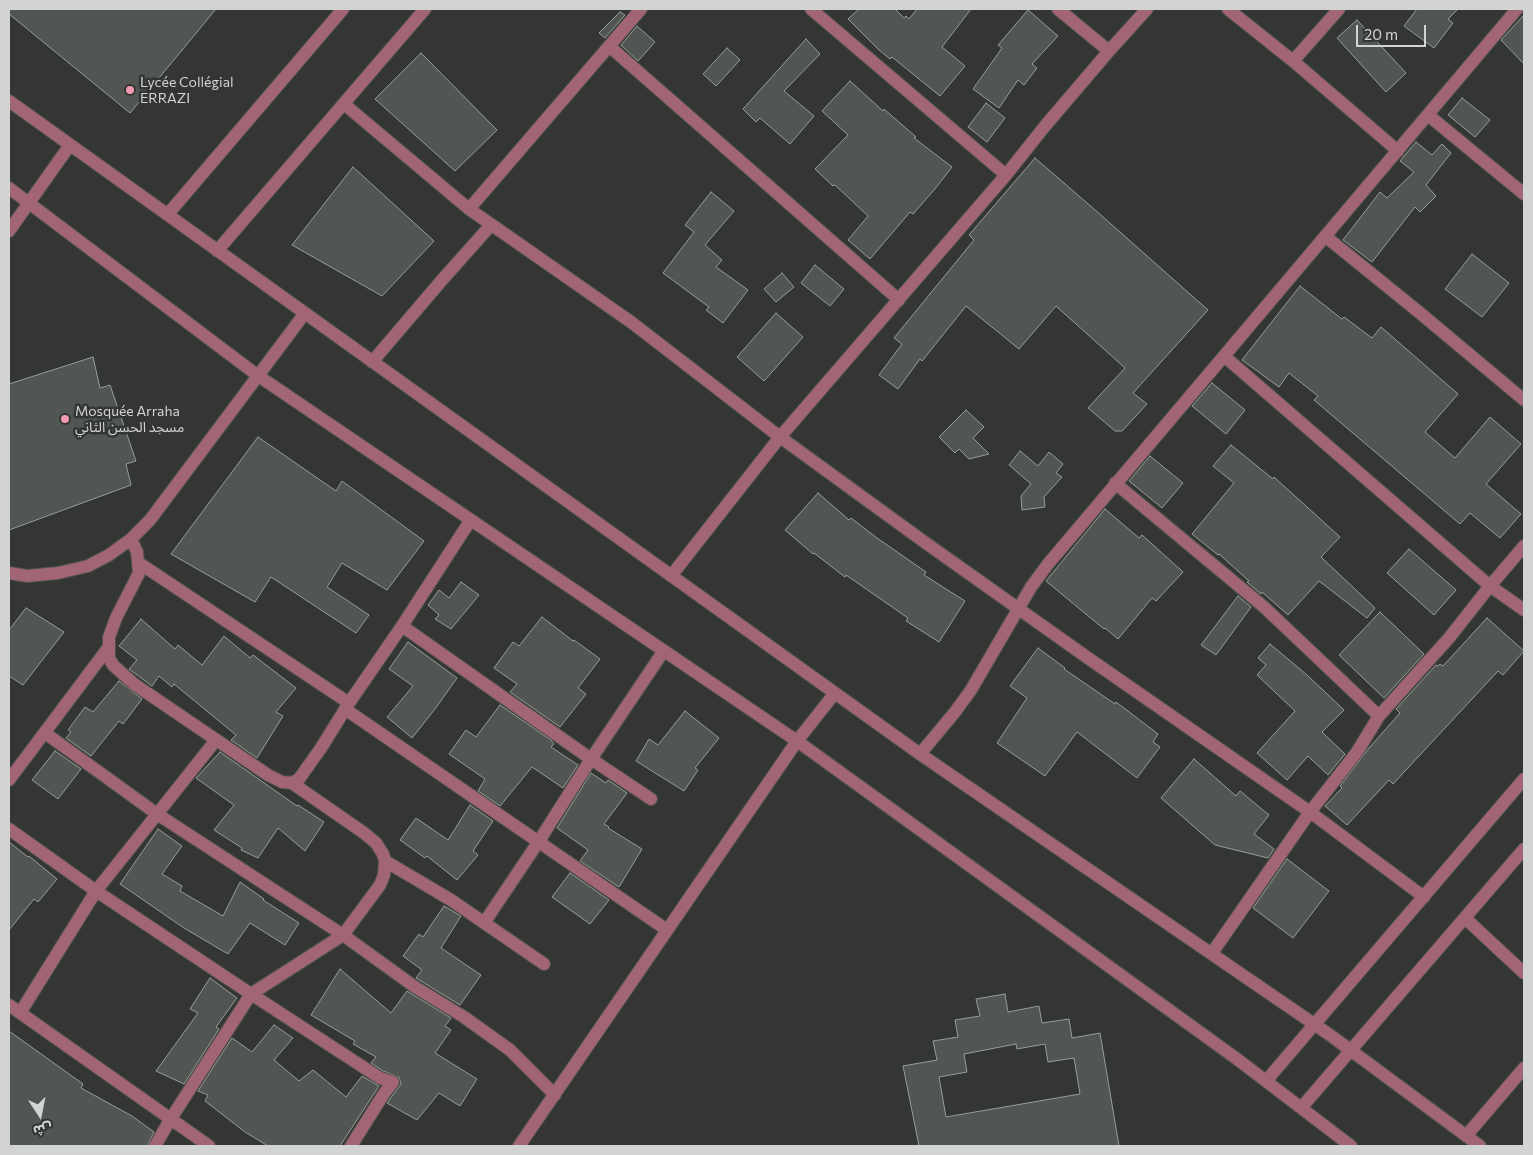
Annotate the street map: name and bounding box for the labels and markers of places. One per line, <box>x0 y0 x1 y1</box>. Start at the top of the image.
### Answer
place label: Lycée Collégial ERRAZI <box>140 74 234 106</box>
marker: Lycée Collégial ERRAZI <box>124 84 136 96</box>
place label: Mosquée Arraha مسجد الحسن الثاني <box>75 403 184 436</box>
marker: Mosquée Arraha مسجد الحسن الثاني <box>59 413 71 425</box>

